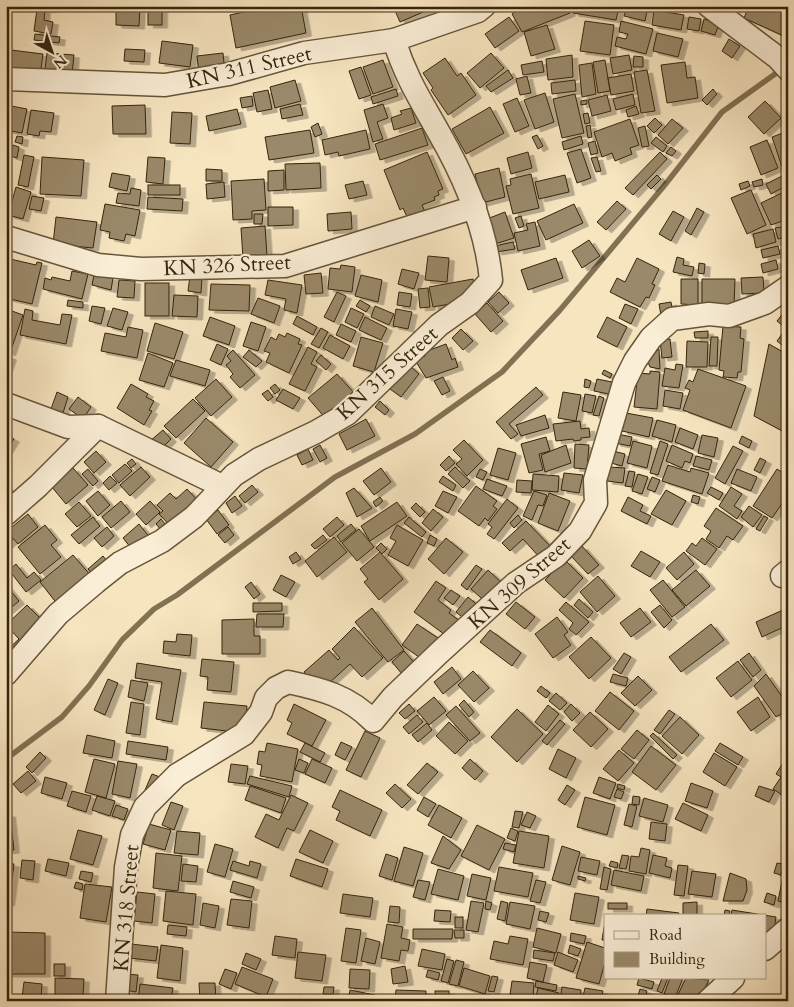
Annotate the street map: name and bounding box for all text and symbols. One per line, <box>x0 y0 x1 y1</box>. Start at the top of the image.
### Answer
north arrow <box>28 28 78 78</box>
street label: KN 311 Street <box>184 39 315 96</box>
text: N <box>49 50 71 73</box>
street label: KN 326 Street <box>163 248 292 283</box>
street label: KN 315 Street <box>330 320 445 427</box>
street label: KN 309 Street <box>462 530 577 636</box>
street label: KN 318 Street <box>106 843 147 973</box>
legend <box>604 914 766 980</box>
text: Road <box>649 925 682 945</box>
text: Building <box>649 949 705 969</box>

